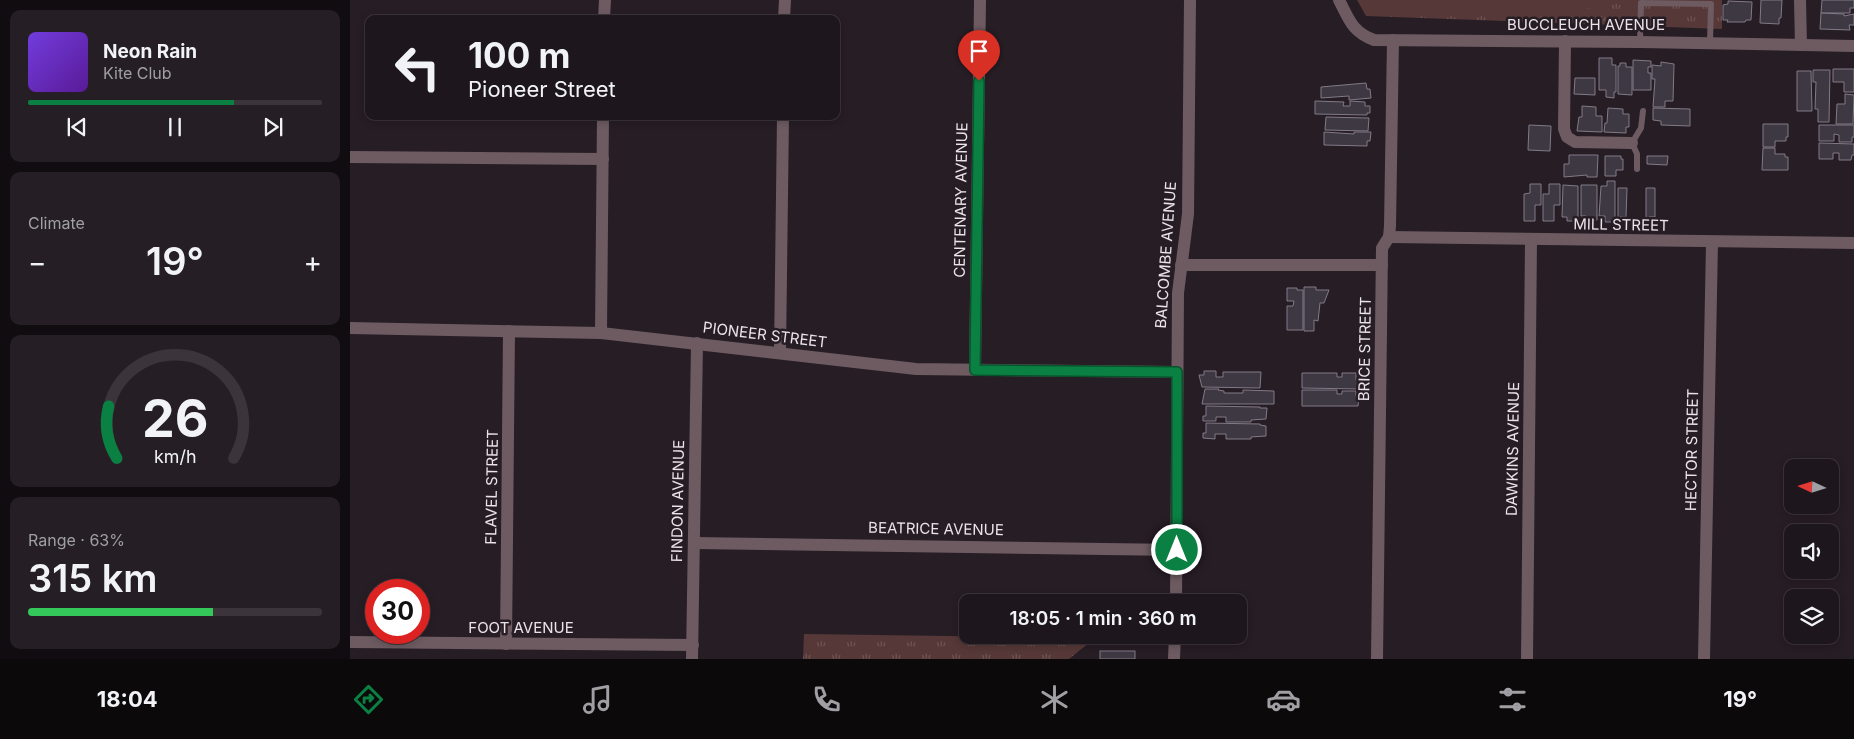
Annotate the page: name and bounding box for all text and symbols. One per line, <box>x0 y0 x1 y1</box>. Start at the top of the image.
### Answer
street label: BUCCLEUCH AVENUE <box>1507 15 1665 34</box>
pin <box>958 30 1000 81</box>
text: 100 m <box>468 34 571 76</box>
icon: left <box>385 35 450 100</box>
icon: arrive <box>965 37 993 65</box>
text: Neon Rain <box>103 40 197 63</box>
text: Kite Club <box>103 63 172 83</box>
text: Pioneer Street <box>468 76 616 102</box>
icon: previous <box>63 113 91 141</box>
icon: pause <box>161 113 189 141</box>
icon: next <box>259 113 287 141</box>
street label: CENTENARY AVENUE <box>950 122 971 278</box>
street label: BALCOMBE AVENUE <box>1151 181 1180 329</box>
text: Climate <box>28 213 85 233</box>
street label: MILL STREET <box>1573 214 1669 235</box>
text: 19° <box>146 238 204 284</box>
text: − <box>28 245 47 279</box>
text: + <box>303 245 322 279</box>
street label: BRICE STREET <box>1354 297 1375 401</box>
street label: PIONEER STREET <box>702 317 828 352</box>
street label: DAWKINS AVENUE <box>1502 382 1523 516</box>
text: 26 <box>142 387 208 450</box>
street label: HECTOR STREET <box>1681 389 1702 511</box>
street label: FLAVEL STREET <box>481 429 502 545</box>
street label: FINDON AVENUE <box>667 440 688 562</box>
text: km/h <box>154 446 196 467</box>
north arrow <box>1784 459 1839 514</box>
map controls <box>1784 459 1839 644</box>
street label: BEATRICE AVENUE <box>868 518 1004 539</box>
position arrow <box>1150 523 1202 575</box>
button: sound <box>1784 524 1839 579</box>
text: Range · 63% <box>28 530 125 550</box>
text: 315 km <box>28 555 158 601</box>
speed limit sign: 30 <box>365 579 430 644</box>
button: layers <box>1784 589 1839 644</box>
text: 18:05 · 1 min · 360 m <box>1009 607 1197 630</box>
street label: FOOT AVENUE <box>468 618 574 637</box>
icon: directions <box>351 682 386 717</box>
icon: music <box>580 682 615 717</box>
icon: phone <box>809 682 844 717</box>
icon: climate <box>1037 682 1072 717</box>
icon: car <box>1266 682 1301 717</box>
icon: filters <box>1495 682 1530 717</box>
text: 18:04 <box>97 686 158 712</box>
text: 19° <box>1723 686 1757 712</box>

